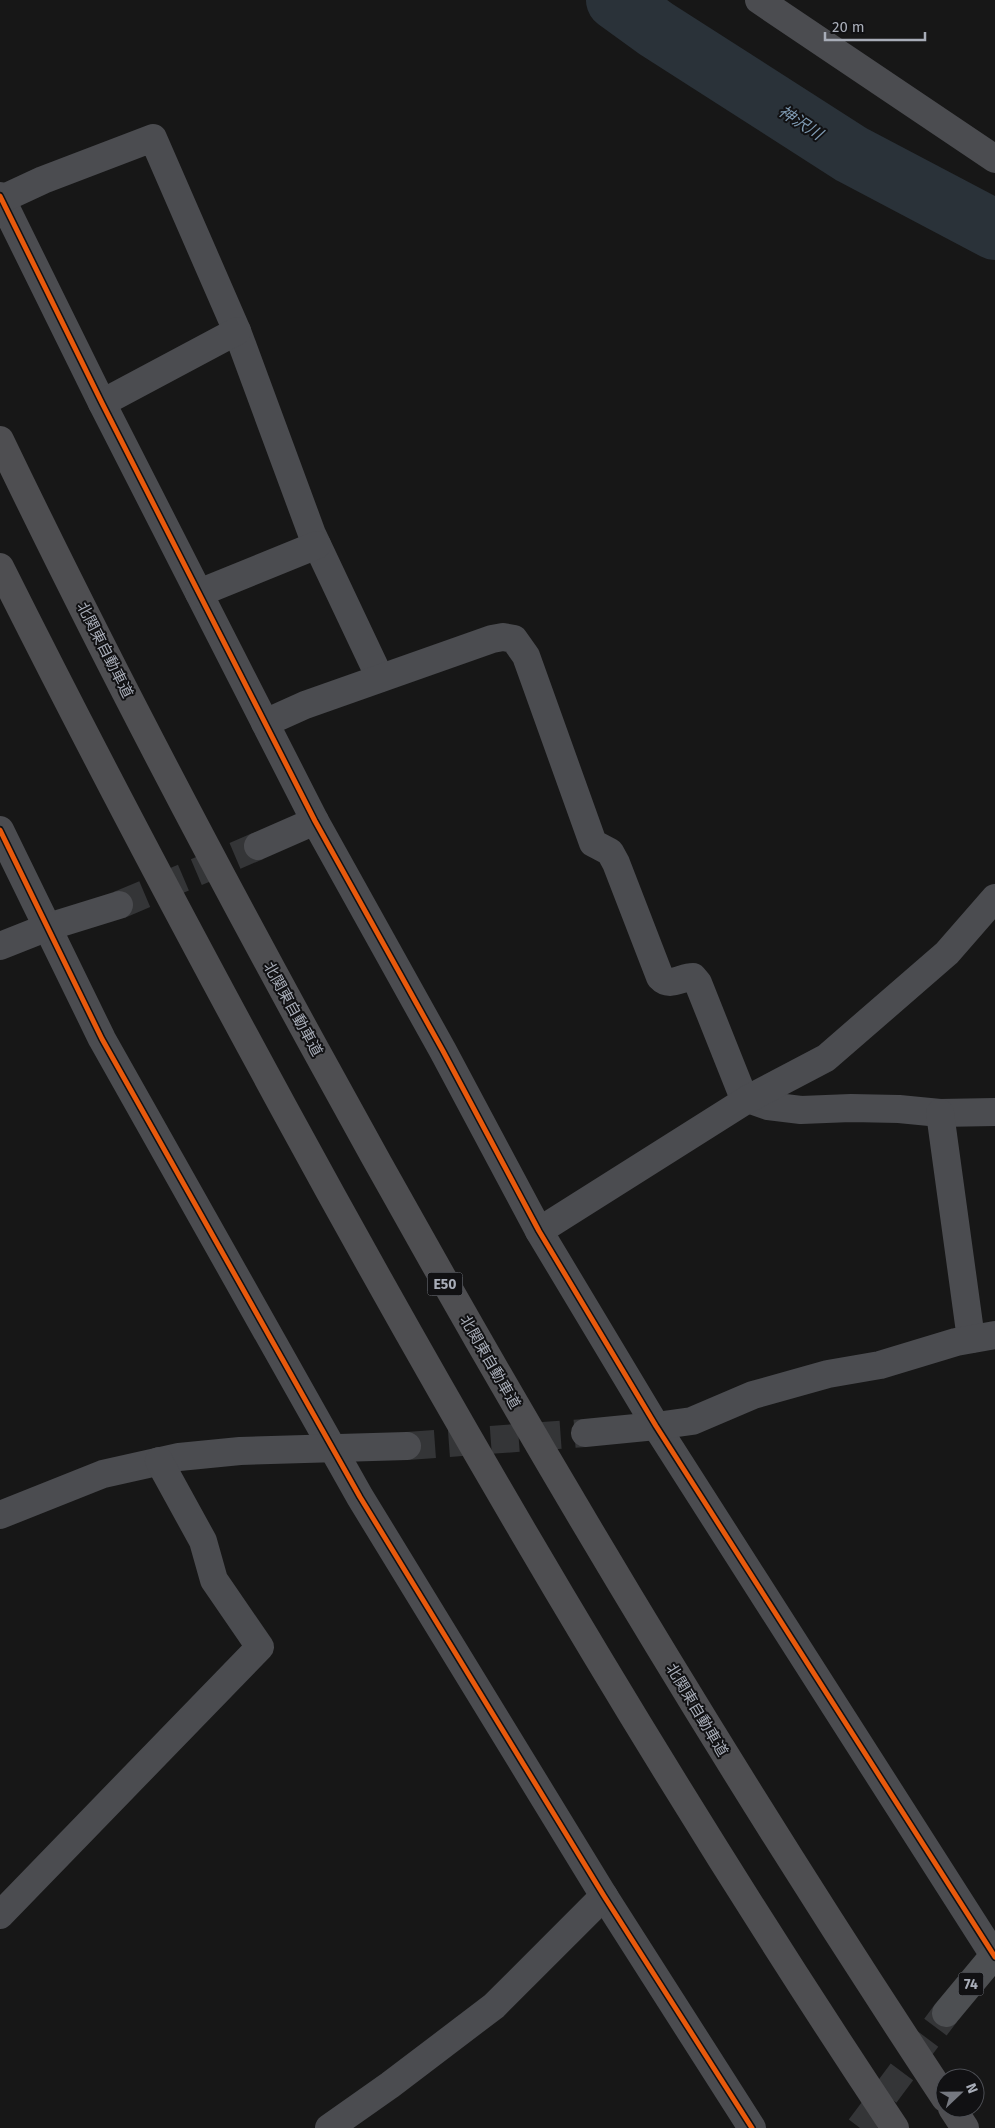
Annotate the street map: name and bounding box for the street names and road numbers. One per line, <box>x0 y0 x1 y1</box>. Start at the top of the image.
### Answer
street label: 北関東自動車道 <box>73 599 137 701</box>
street label: 北関東自動車道 <box>260 959 326 1059</box>
road number: E50 <box>428 1272 462 1296</box>
street label: 北関東自動車道 <box>456 1312 524 1412</box>
street label: 北関東自動車道 <box>662 1660 732 1760</box>
road number: 74 <box>958 1972 984 1996</box>

